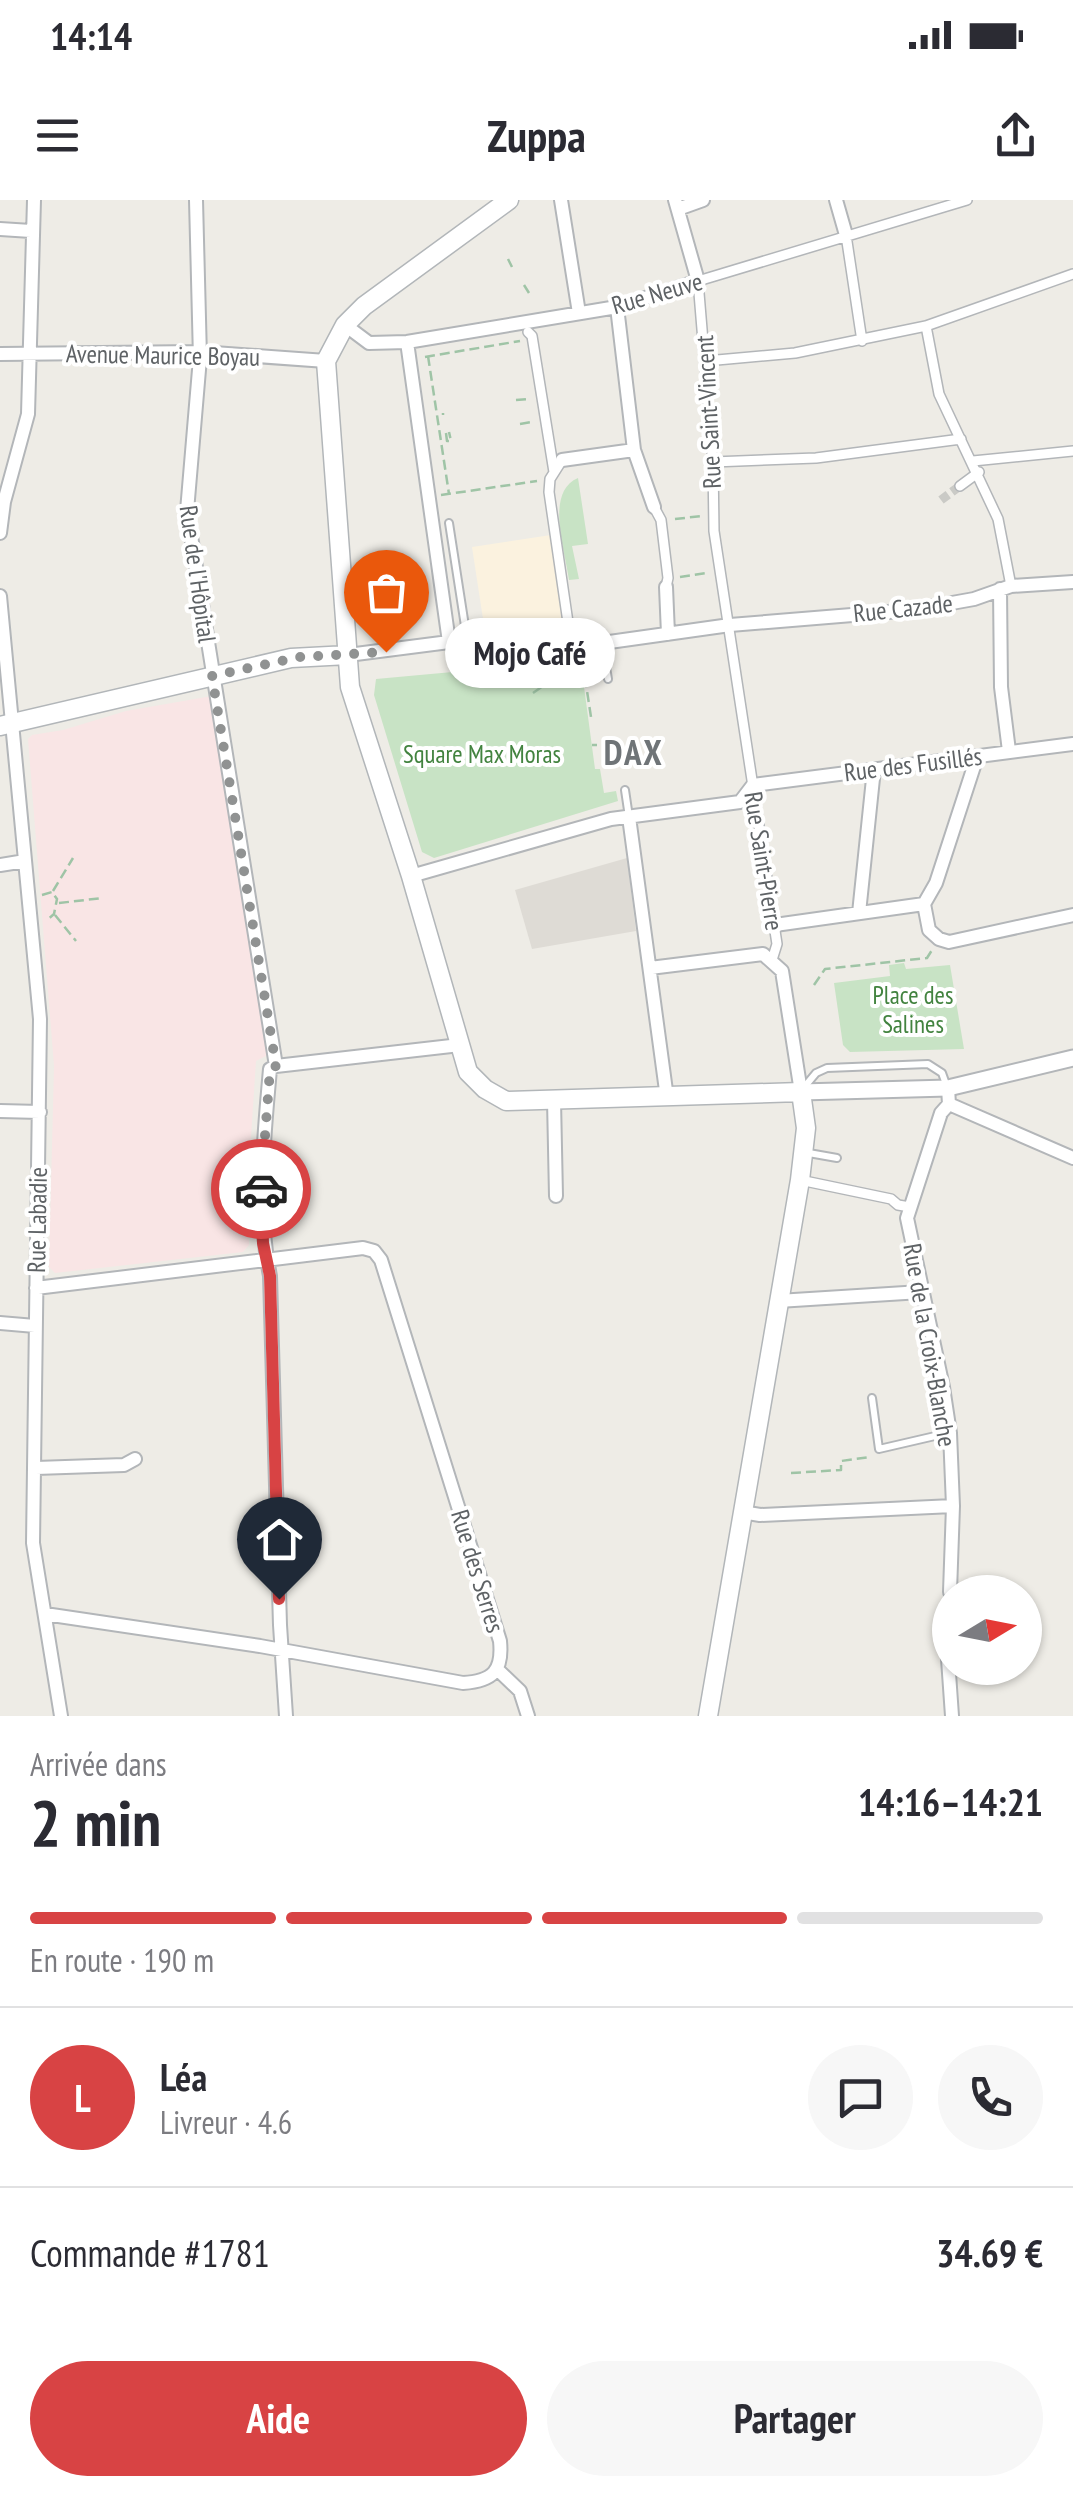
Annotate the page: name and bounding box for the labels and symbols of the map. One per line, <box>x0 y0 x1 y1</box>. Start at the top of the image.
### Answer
street label: Rue Neuve <box>608 265 706 321</box>
street label: Rue Saint-Vincent <box>688 334 728 490</box>
street label: Avenue Maurice Boyau <box>66 337 260 373</box>
street label: Rue de l'Hôpital <box>173 503 224 645</box>
pin <box>344 550 429 653</box>
street label: Rue Cazade <box>852 587 954 629</box>
callout: Mojo Café <box>446 617 616 687</box>
district label: DAX <box>604 729 664 775</box>
park label: Square Max Moras <box>403 738 561 770</box>
street label: Rue des Fusillés <box>842 740 984 788</box>
street label: Rue Saint-Pierre <box>737 789 791 933</box>
park label: Place des Salines <box>873 979 953 1040</box>
courier <box>211 1139 311 1239</box>
street label: Rue Labadie <box>20 1167 54 1273</box>
street label: Rue de la Croix-Blanche <box>896 1241 964 1449</box>
pin <box>237 1497 322 1600</box>
street label: Rue des Serres <box>444 1506 512 1636</box>
north arrow <box>932 1575 1042 1685</box>

